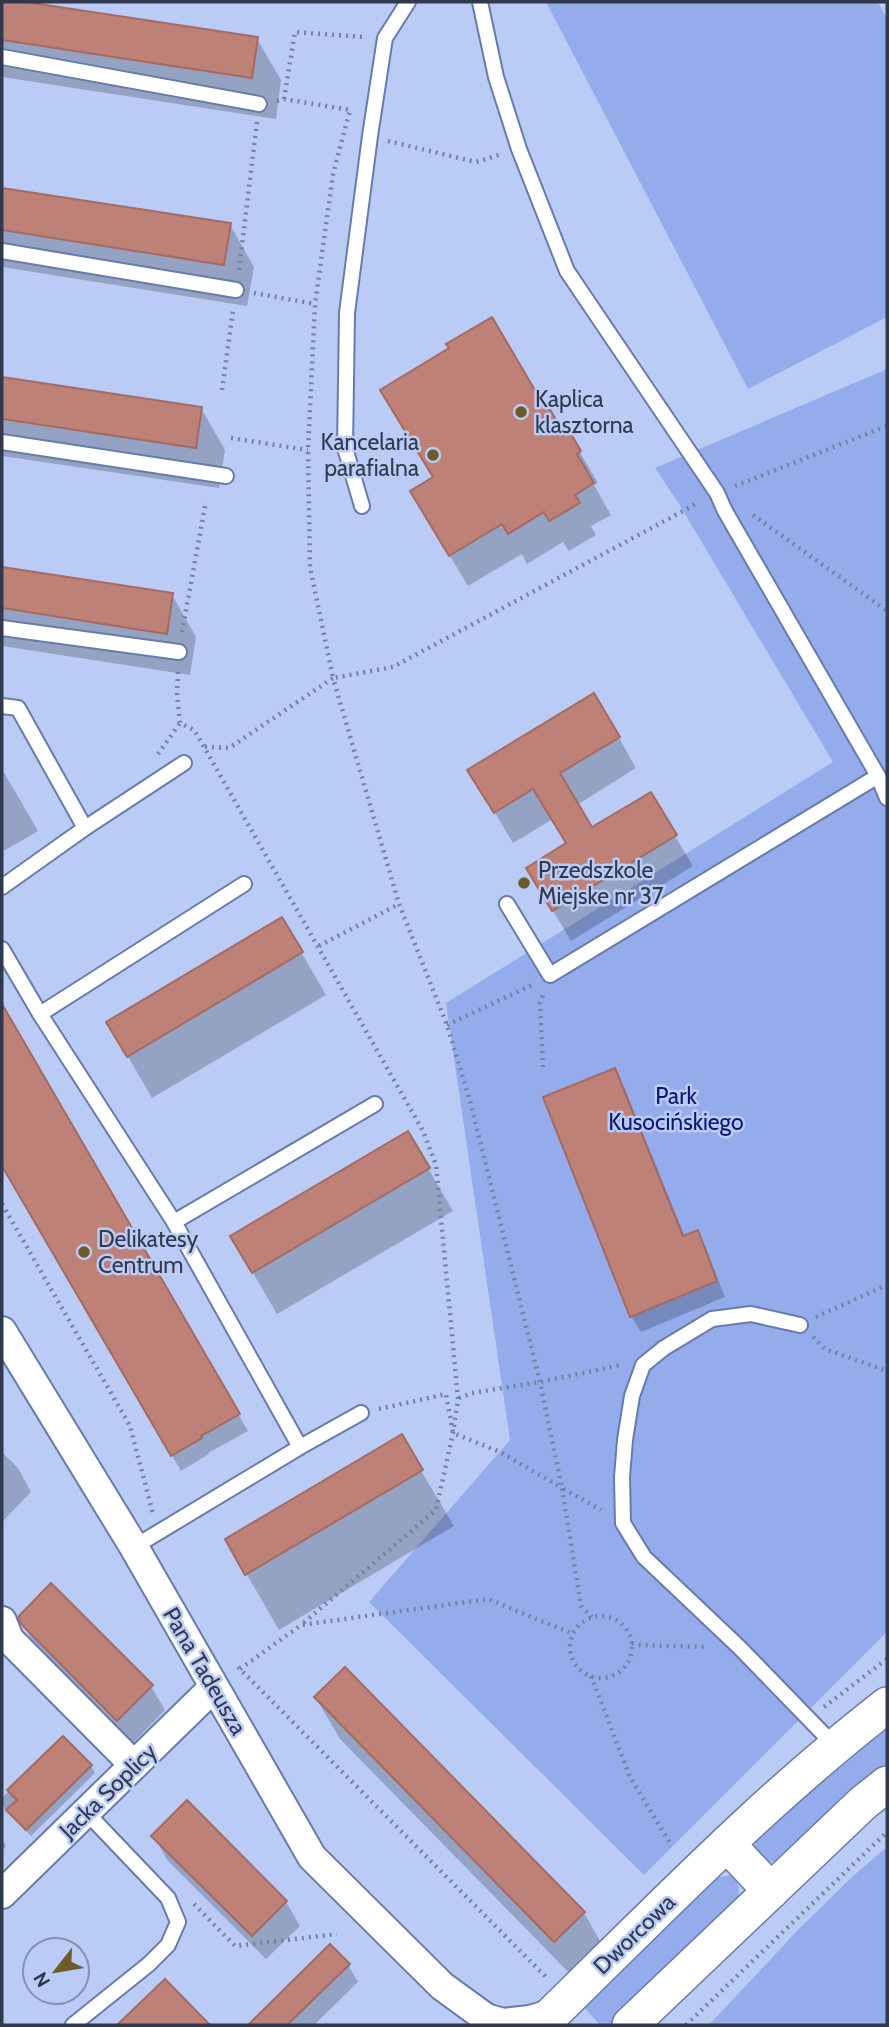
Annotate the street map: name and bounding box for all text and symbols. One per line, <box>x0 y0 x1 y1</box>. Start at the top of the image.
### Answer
place label: Kaplica klasztorna <box>535 385 634 439</box>
marker: Kaplica klasztorna <box>513 404 529 420</box>
place label: Kancelaria parafialna <box>320 428 419 482</box>
marker: Kancelaria parafialna <box>425 447 441 463</box>
place label: Przedszkole Miejske nr 37 <box>538 856 664 910</box>
marker: Przedszkole Miejske nr 37 <box>516 875 532 891</box>
park label: Park Kusocińskiego <box>608 1082 744 1136</box>
place label: Delikatesy Centrum <box>98 1225 199 1279</box>
marker: Delikatesy Centrum <box>76 1244 92 1260</box>
street label: Pana Tadeusza <box>157 1602 253 1740</box>
street label: Jacka Soplicy <box>53 1737 163 1845</box>
street label: Dworcowa <box>587 1888 681 1980</box>
north arrow <box>21 1936 91 2006</box>
text: N <box>29 1968 55 1991</box>

